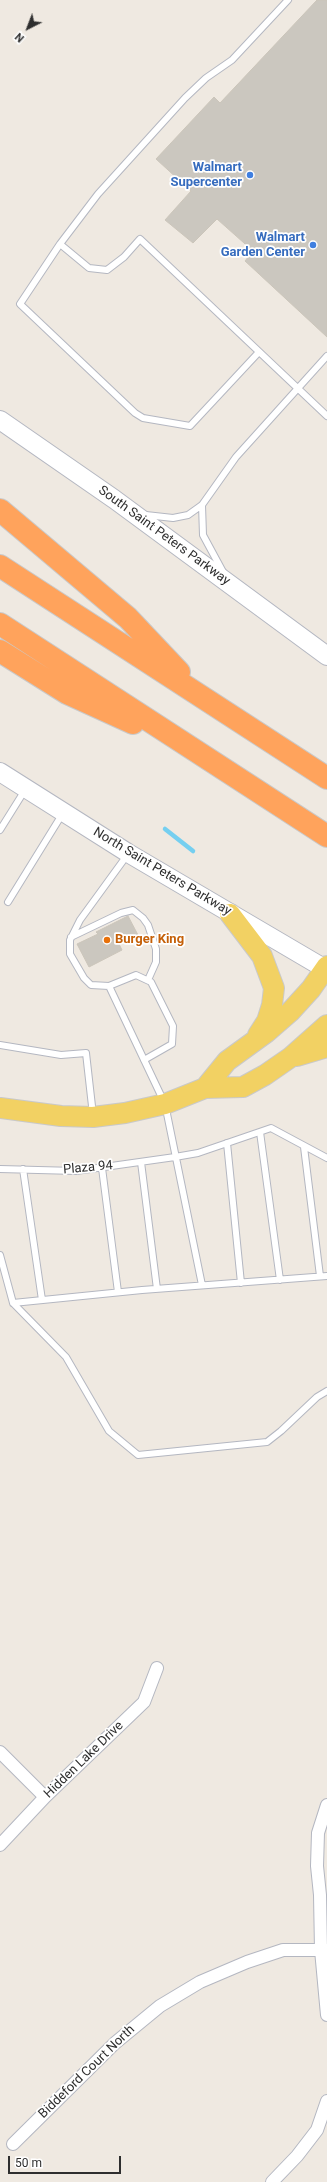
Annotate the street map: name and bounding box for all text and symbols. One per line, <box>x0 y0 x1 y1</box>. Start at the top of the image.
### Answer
north arrow <box>8 8 48 48</box>
text: N <box>12 30 27 45</box>
place label: Walmart Supercenter <box>170 160 242 191</box>
marker: Walmart Supercenter <box>245 170 255 180</box>
place label: Walmart Garden Center <box>221 230 305 261</box>
marker: Walmart Garden Center <box>308 240 318 250</box>
street label: South Saint Peters Parkway <box>95 483 233 589</box>
street label: North Saint Peters Parkway <box>90 825 234 919</box>
place label: Burger King <box>115 932 184 948</box>
marker: Burger King <box>102 935 112 945</box>
street label: Plaza 94 <box>63 1158 113 1178</box>
street label: Hidden Lake Drive <box>41 1718 127 1802</box>
street label: Biddeford Court North <box>36 2022 138 2122</box>
scale bar <box>10 2148 123 2174</box>
text: 50 m <box>15 2156 42 2170</box>

